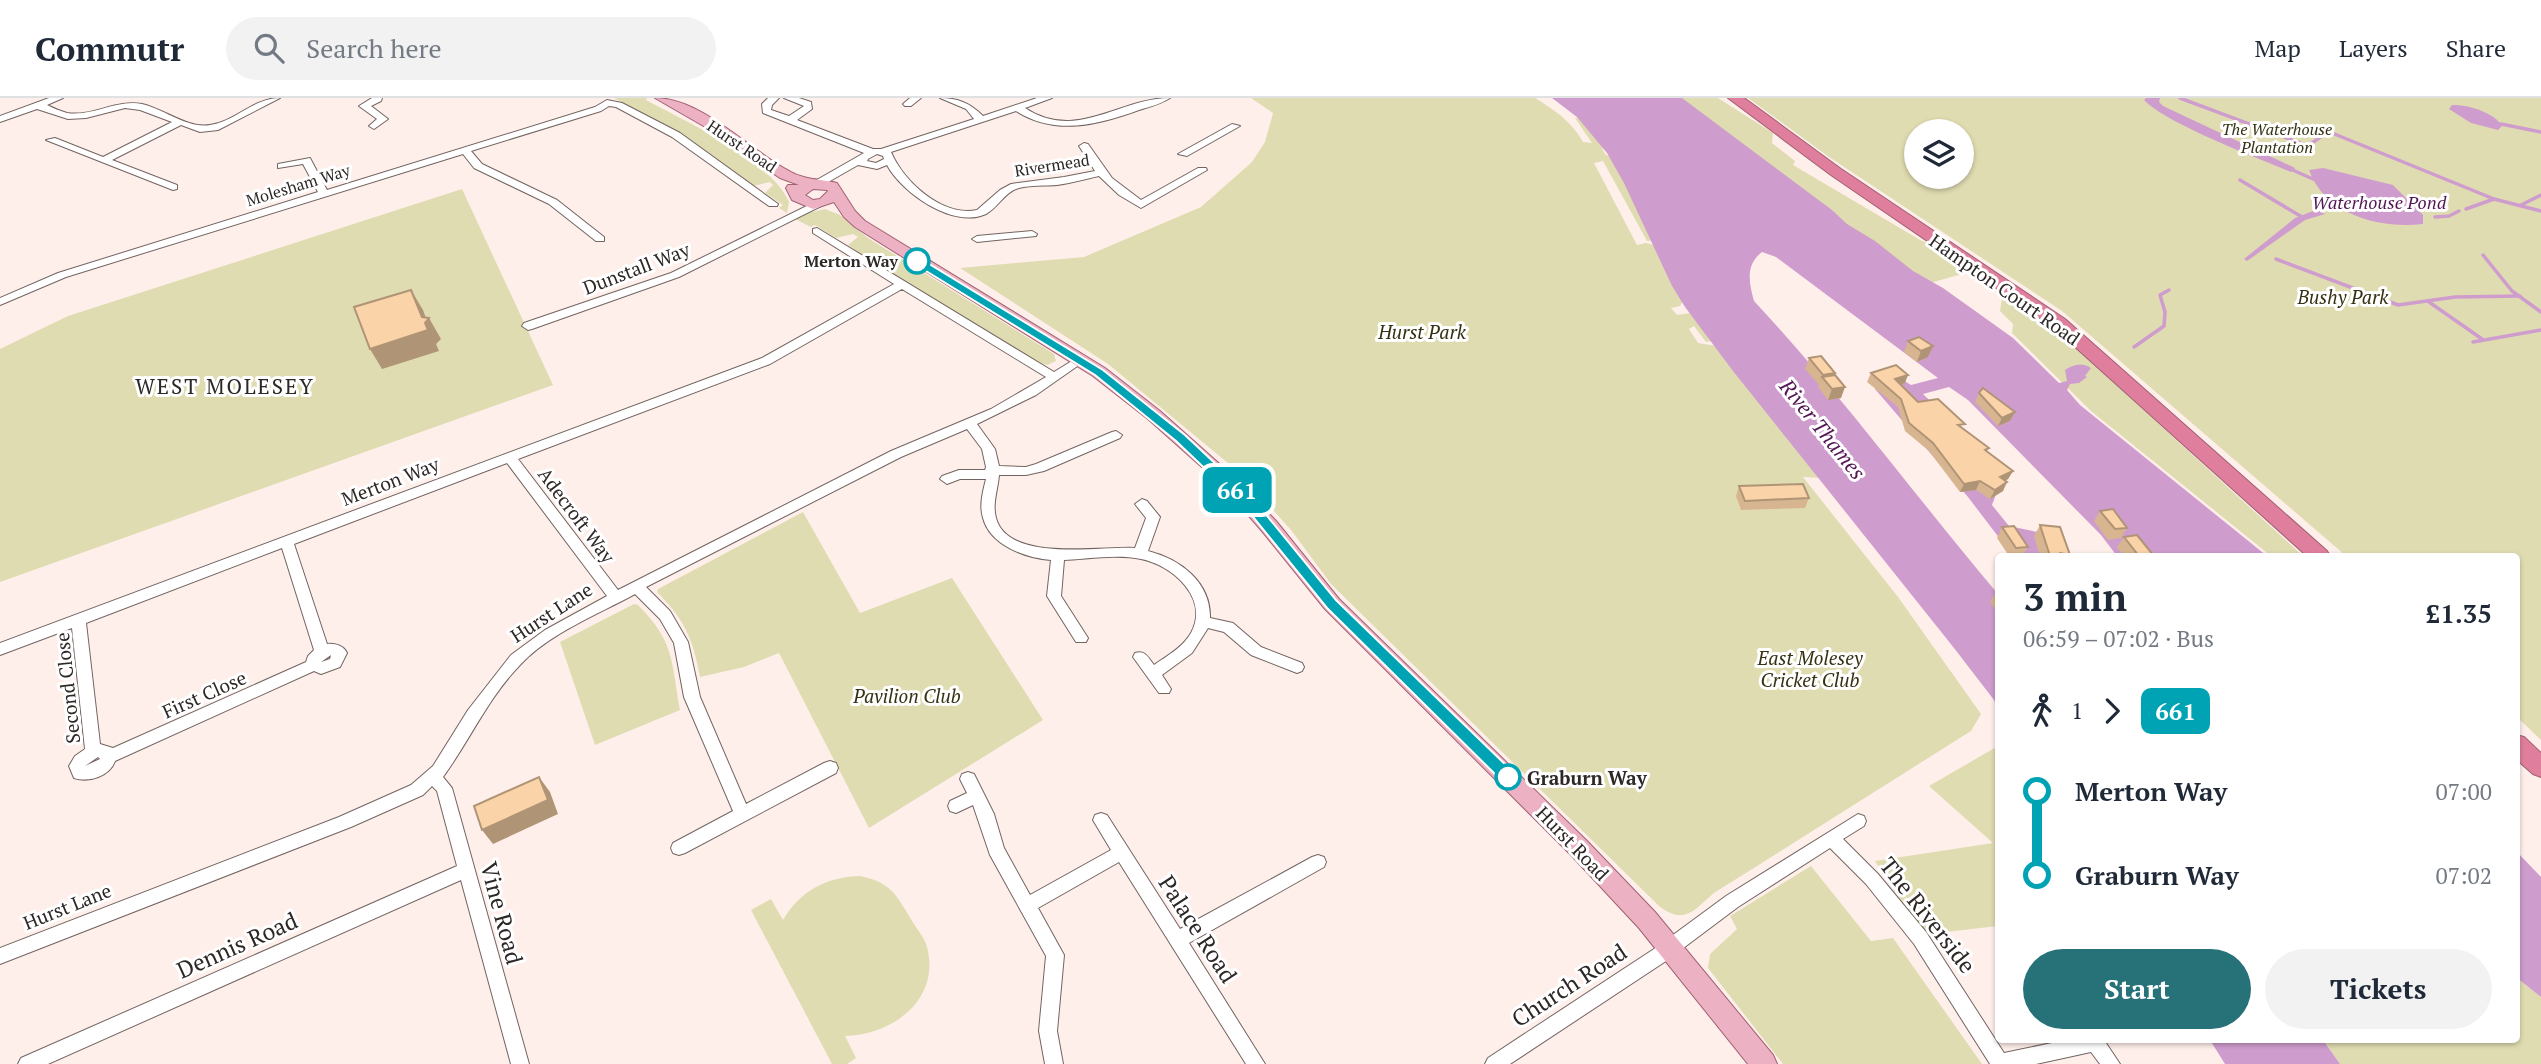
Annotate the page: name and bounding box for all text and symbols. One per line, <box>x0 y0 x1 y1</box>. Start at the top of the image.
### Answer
search box <box>226 17 716 80</box>
text: Commutr <box>35 27 184 70</box>
icon: search <box>250 29 288 67</box>
text: Search here <box>306 31 442 65</box>
text: Map <box>2254 32 2301 64</box>
text: Layers <box>2339 32 2408 64</box>
text: Share <box>2446 32 2506 64</box>
street label: Hurst Road <box>703 115 781 177</box>
park label: The Waterhouse Plantation <box>2222 118 2332 158</box>
map controls <box>1904 119 1974 189</box>
button: layers <box>1904 119 1974 189</box>
street label: Rivermead <box>1013 148 1091 182</box>
street label: Molesham Way <box>243 158 354 211</box>
water label: Waterhouse Pond <box>2312 190 2447 214</box>
street label: Hampton Court Road <box>1925 228 2086 351</box>
street label: Dunstall Way <box>579 236 693 300</box>
marker: Merton Way <box>904 248 930 274</box>
place label: Merton Way <box>804 250 899 272</box>
park label: Bushy Park <box>2297 284 2389 309</box>
park label: Hurst Park <box>1377 319 1467 344</box>
district label: WEST MOLESEY <box>135 372 315 400</box>
water label: River Thames <box>1773 372 1872 485</box>
street label: Merton Way <box>338 451 443 511</box>
street label: Adecroft Way <box>533 462 621 568</box>
line badge: 661 <box>1197 467 1277 513</box>
text: 661 <box>1217 474 1257 506</box>
text: 3 min <box>2023 572 2127 622</box>
street label: Hurst Lane <box>505 576 597 648</box>
text: £1.35 <box>2426 596 2492 630</box>
text: 06:59 – 07:02 · Bus <box>2023 623 2214 654</box>
street label: Second Close <box>49 631 85 745</box>
park label: East Molesey Cricket Club <box>1756 645 1864 692</box>
street label: First Close <box>158 664 250 724</box>
park label: Pavilion Club <box>852 683 961 708</box>
icon: walk <box>2023 692 2061 730</box>
icon: forward <box>2093 692 2131 730</box>
text: 1 <box>2071 695 2083 726</box>
text: 661 <box>2155 695 2196 727</box>
marker: Graburn Way <box>1495 764 1521 790</box>
place label: Graburn Way <box>1527 765 1648 790</box>
text: Merton Way <box>2075 774 2227 808</box>
text: 07:00 <box>2435 776 2492 807</box>
street label: Hurst Road <box>1531 800 1615 886</box>
street label: The Riverside <box>1873 851 1983 979</box>
street label: Vine Road <box>473 858 531 968</box>
text: Graburn Way <box>2075 858 2239 892</box>
text: 07:02 <box>2435 860 2492 891</box>
street label: Palace Road <box>1152 869 1245 989</box>
street label: Hurst Lane <box>19 877 115 935</box>
street label: Dennis Road <box>172 905 302 985</box>
street label: Church Road <box>1505 936 1633 1034</box>
button: Start <box>2023 949 2251 1029</box>
button: Tickets <box>2265 949 2492 1029</box>

